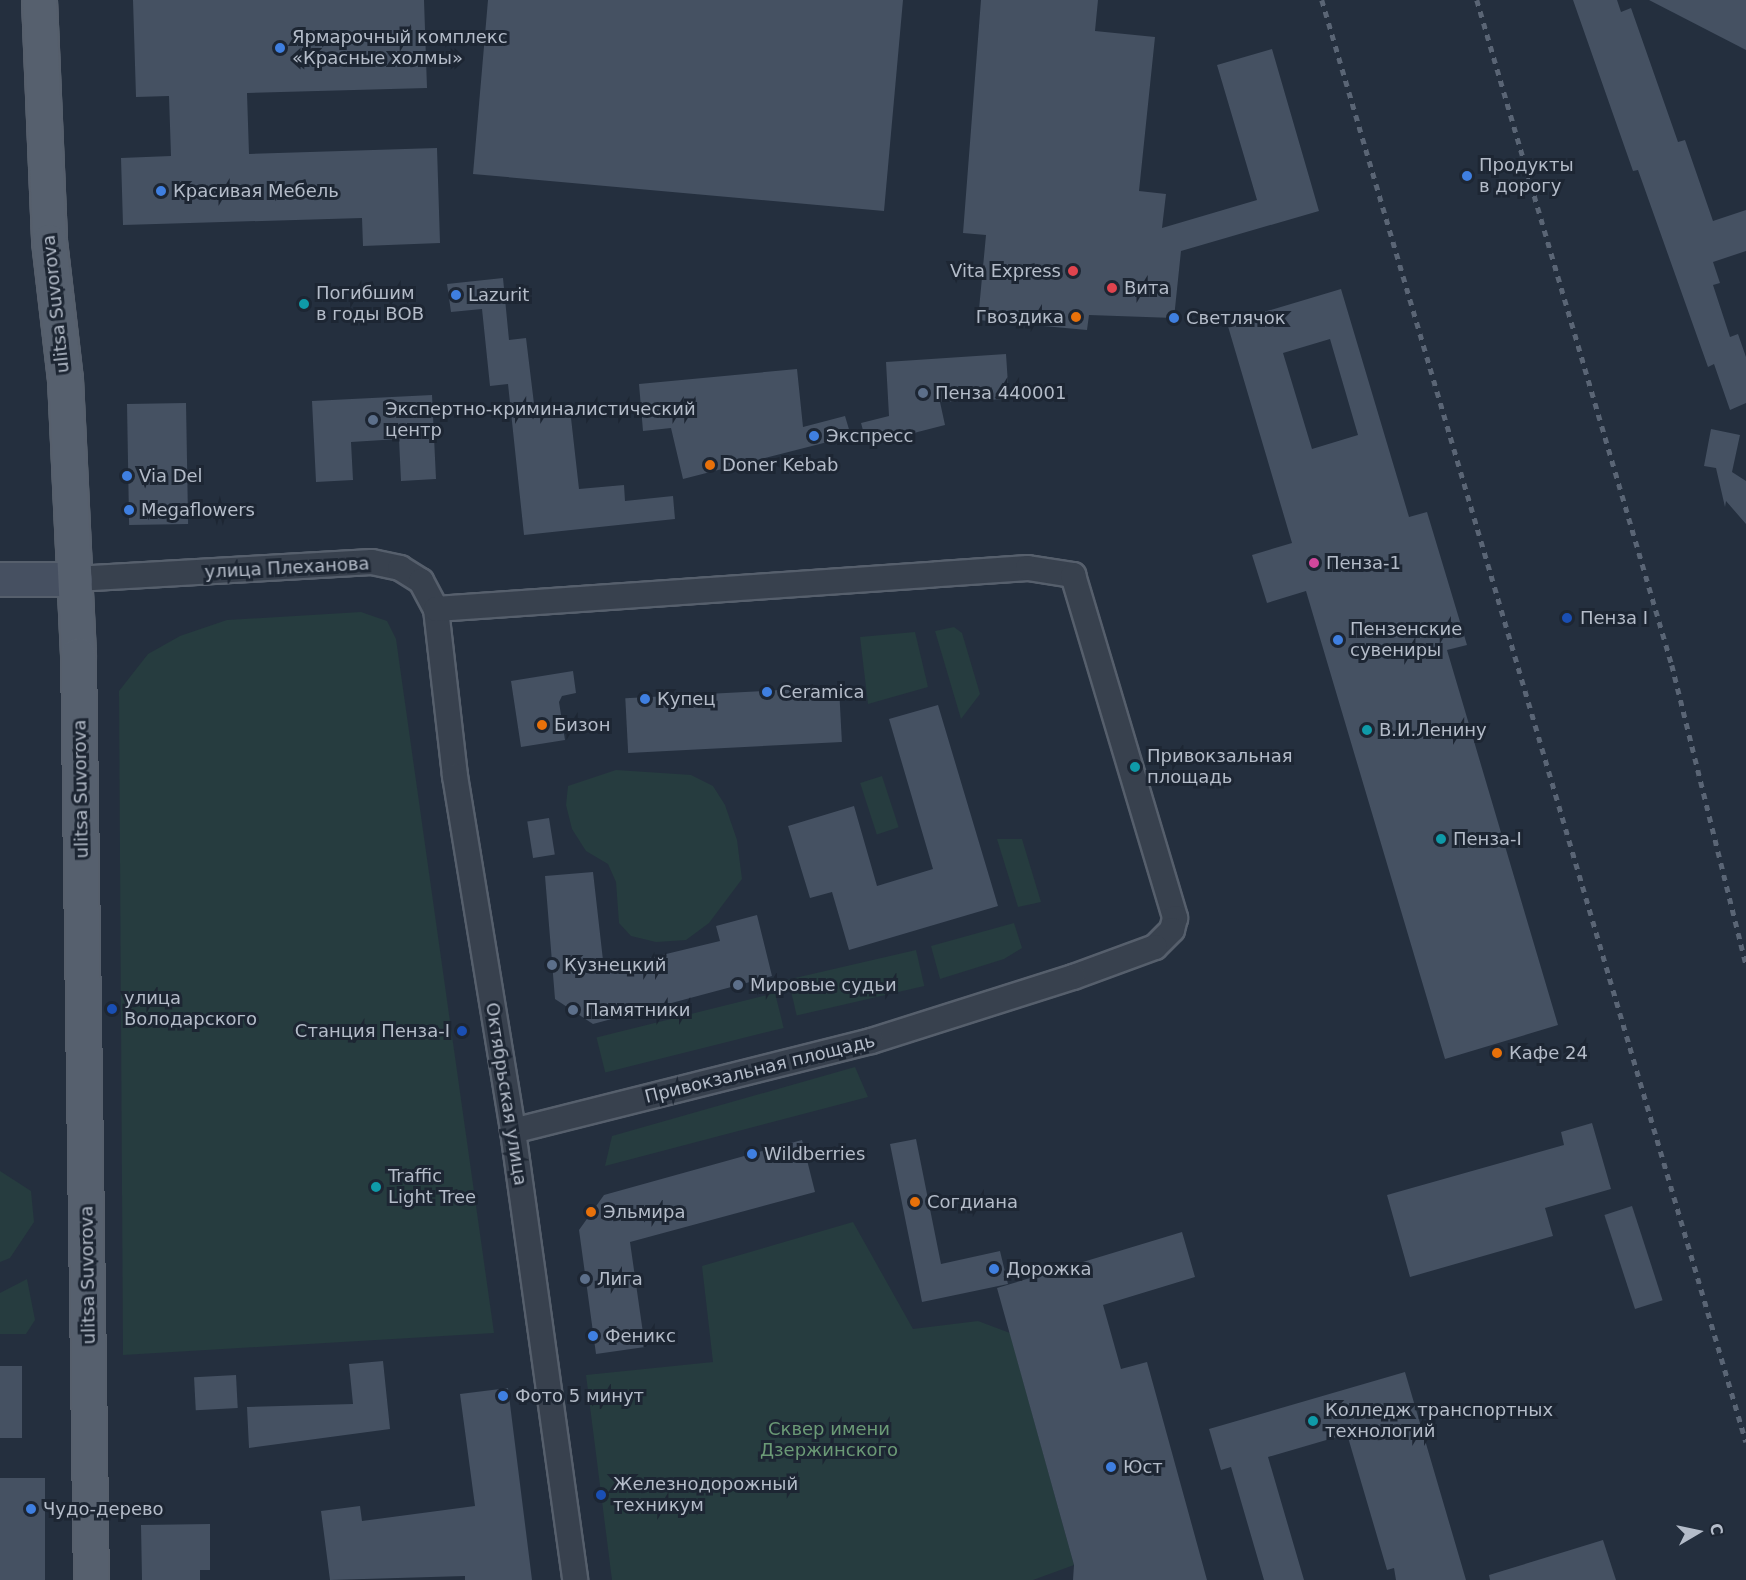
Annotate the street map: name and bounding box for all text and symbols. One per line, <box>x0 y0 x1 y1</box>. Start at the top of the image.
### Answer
place label: Ярмарочный комплекс «Красные холмы» <box>292 27 508 70</box>
marker: Ярмарочный комплекс «Красные холмы» <box>273 41 287 55</box>
place label: Продукты в дорогу <box>1479 155 1574 198</box>
marker: Продукты в дорогу <box>1460 169 1474 183</box>
place label: Красивая Мебель <box>173 180 339 202</box>
marker: Красивая Мебель <box>154 184 168 198</box>
street label: ulitsa Suvorova <box>38 234 74 374</box>
place label: Vita Express <box>950 260 1061 282</box>
marker: Vita Express <box>1066 264 1080 278</box>
place label: Вита <box>1124 277 1170 299</box>
marker: Вита <box>1105 281 1119 295</box>
place label: Погибшим в годы ВОВ <box>316 283 424 326</box>
place label: Lazurit <box>468 284 529 306</box>
marker: Lazurit <box>449 288 463 302</box>
marker: Погибшим в годы ВОВ <box>297 297 311 311</box>
place label: Гвоздика <box>976 306 1064 328</box>
place label: Светлячок <box>1186 307 1286 329</box>
marker: Гвоздика <box>1069 310 1083 324</box>
marker: Светлячок <box>1167 311 1181 325</box>
place label: Пенза 440001 <box>935 382 1066 404</box>
marker: Пенза 440001 <box>916 386 930 400</box>
place label: Экспертно-криминалистический центр <box>385 399 696 442</box>
marker: Экспертно-криминалистический центр <box>366 413 380 427</box>
place label: Экспресс <box>826 425 913 447</box>
marker: Экспресс <box>807 429 821 443</box>
place label: Doner Kebab <box>722 454 838 476</box>
marker: Doner Kebab <box>703 458 717 472</box>
place label: Via Del <box>139 465 203 487</box>
marker: Via Del <box>120 469 134 483</box>
place label: Megaflowers <box>141 499 255 521</box>
marker: Megaflowers <box>122 503 136 517</box>
place label: Пенза-1 <box>1326 552 1401 574</box>
street label: улица Плеханова <box>204 553 370 583</box>
marker: Пенза-1 <box>1307 556 1321 570</box>
place label: Пенза I <box>1580 607 1648 629</box>
marker: Пенза I <box>1558 609 1576 627</box>
place label: Пензенские сувениры <box>1350 619 1462 662</box>
marker: Пензенские сувениры <box>1331 633 1345 647</box>
place label: Ceramica <box>779 681 865 703</box>
marker: Ceramica <box>760 685 774 699</box>
place label: Купец <box>657 688 716 710</box>
marker: Купец <box>638 692 652 706</box>
place label: Бизон <box>554 714 610 736</box>
marker: Бизон <box>535 718 549 732</box>
street label: ulitsa Suvorova <box>69 719 93 859</box>
place label: В.И.Ленину <box>1379 719 1487 741</box>
marker: В.И.Ленину <box>1360 723 1374 737</box>
place label: Привокзальная площадь <box>1147 746 1292 789</box>
marker: Привокзальная площадь <box>1128 760 1142 774</box>
place label: Пенза-I <box>1453 828 1522 850</box>
marker: Пенза-I <box>1434 832 1448 846</box>
place label: Кузнецкий <box>564 954 666 976</box>
marker: Кузнецкий <box>545 958 559 972</box>
place label: Мировые судьи <box>750 974 897 996</box>
marker: Мировые судьи <box>731 978 745 992</box>
place label: улица Володарского <box>124 988 257 1030</box>
place label: Памятники <box>585 999 690 1021</box>
street label: Октябрьская улица <box>481 1001 531 1187</box>
marker: улица Володарского <box>105 1002 119 1016</box>
marker: Памятники <box>566 1003 580 1017</box>
place label: Станция Пенза-I <box>295 1020 450 1042</box>
marker: Станция Пенза-I <box>455 1024 469 1038</box>
street label: Привокзальная площадь <box>643 1030 877 1108</box>
place label: Кафе 24 <box>1509 1042 1588 1064</box>
marker: Кафе 24 <box>1490 1046 1504 1060</box>
place label: Wildberries <box>764 1143 865 1165</box>
marker: Wildberries <box>745 1147 759 1161</box>
place label: Traffic Light Tree <box>388 1166 476 1208</box>
marker: Traffic Light Tree <box>369 1180 383 1194</box>
place label: Согдиана <box>927 1191 1018 1213</box>
marker: Согдиана <box>908 1195 922 1209</box>
place label: Эльмира <box>603 1201 685 1223</box>
street label: ulitsa Suvorova <box>76 1205 100 1345</box>
marker: Эльмира <box>584 1205 598 1219</box>
place label: Дорожка <box>1006 1258 1092 1280</box>
marker: Дорожка <box>987 1262 1001 1276</box>
place label: Лига <box>597 1268 643 1290</box>
marker: Лига <box>578 1272 592 1286</box>
place label: Феникс <box>605 1325 676 1347</box>
marker: Феникс <box>586 1329 600 1343</box>
place label: Фото 5 минут <box>515 1385 644 1407</box>
marker: Фото 5 минут <box>496 1389 510 1403</box>
place label: Колледж транспортных технологий <box>1325 1400 1553 1442</box>
marker: Колледж транспортных технологий <box>1306 1414 1320 1428</box>
park label: Сквер имени Дзержинского <box>760 1419 898 1462</box>
place label: Юст <box>1123 1456 1163 1478</box>
marker: Юст <box>1104 1460 1118 1474</box>
place label: Железнодорожный техникум <box>613 1474 798 1516</box>
marker: Железнодорожный техникум <box>594 1488 608 1502</box>
place label: Чудо-дерево <box>43 1498 164 1520</box>
marker: Чудо-дерево <box>24 1502 38 1516</box>
north arrow <box>1668 1502 1728 1562</box>
text: С <box>1706 1522 1727 1536</box>

